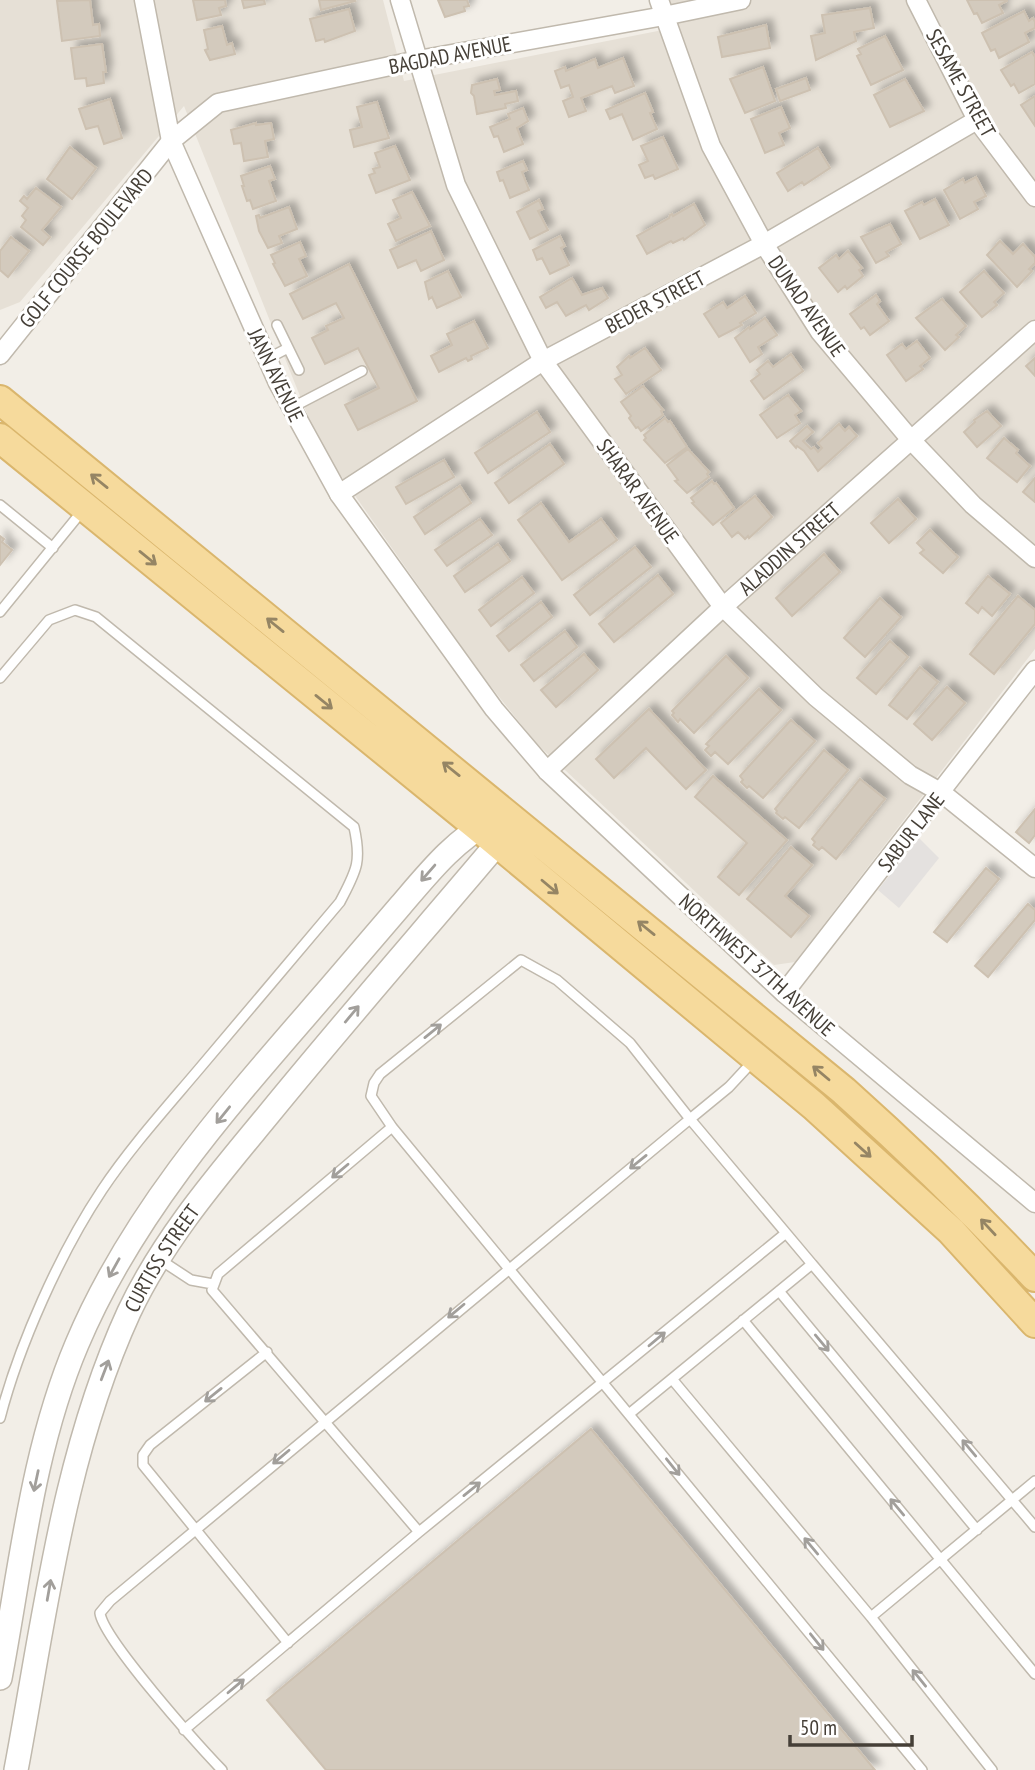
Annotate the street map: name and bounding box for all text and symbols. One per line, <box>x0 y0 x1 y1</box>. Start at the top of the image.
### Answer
street label: SESAME STREET <box>920 24 1002 142</box>
street label: BAGDAD AVENUE <box>386 30 514 80</box>
street label: GOLF COURSE BOULEVARD <box>13 163 159 333</box>
street label: DUNAD AVENUE <box>762 250 852 362</box>
street label: BEDER STREET <box>600 264 710 340</box>
street label: JANN AVENUE <box>241 323 310 426</box>
street label: SHARAR AVENUE <box>591 433 685 549</box>
one-way arrow <box>91 473 109 489</box>
street label: ALADDIN STREET <box>733 496 846 601</box>
one-way arrow <box>138 551 156 566</box>
one-way arrow <box>267 617 285 633</box>
one-way arrow <box>315 694 333 710</box>
one-way arrow <box>443 761 461 777</box>
street label: SABUR LANE <box>872 787 950 877</box>
one-way arrow <box>420 864 436 882</box>
one-way arrow <box>540 879 558 895</box>
street label: NORTHWEST 37TH AVENUE <box>674 888 840 1042</box>
one-way arrow <box>637 920 655 936</box>
one-way arrow <box>344 1005 360 1023</box>
one-way arrow <box>424 1023 442 1039</box>
one-way arrow <box>813 1065 831 1080</box>
one-way arrow <box>215 1106 230 1124</box>
one-way arrow <box>854 1142 871 1159</box>
one-way arrow <box>629 1155 647 1170</box>
one-way arrow <box>331 1163 349 1179</box>
street label: CURTISS STREET <box>118 1198 205 1316</box>
one-way arrow <box>980 1219 997 1236</box>
one-way arrow <box>107 1257 120 1278</box>
one-way arrow <box>448 1303 466 1319</box>
one-way arrow <box>648 1331 666 1347</box>
one-way arrow <box>815 1334 830 1352</box>
one-way arrow <box>100 1359 112 1381</box>
one-way arrow <box>205 1387 223 1402</box>
one-way arrow <box>961 1439 977 1457</box>
one-way arrow <box>273 1449 291 1465</box>
one-way arrow <box>665 1457 680 1475</box>
one-way arrow <box>29 1469 43 1492</box>
one-way arrow <box>463 1481 481 1496</box>
one-way arrow <box>889 1499 905 1517</box>
one-way arrow <box>803 1538 819 1556</box>
one-way arrow <box>43 1579 57 1602</box>
one-way arrow <box>809 1633 825 1651</box>
one-way arrow <box>911 1670 927 1688</box>
one-way arrow <box>227 1678 245 1694</box>
scale bar <box>790 1704 912 1748</box>
text: 50 m <box>800 1714 837 1741</box>

